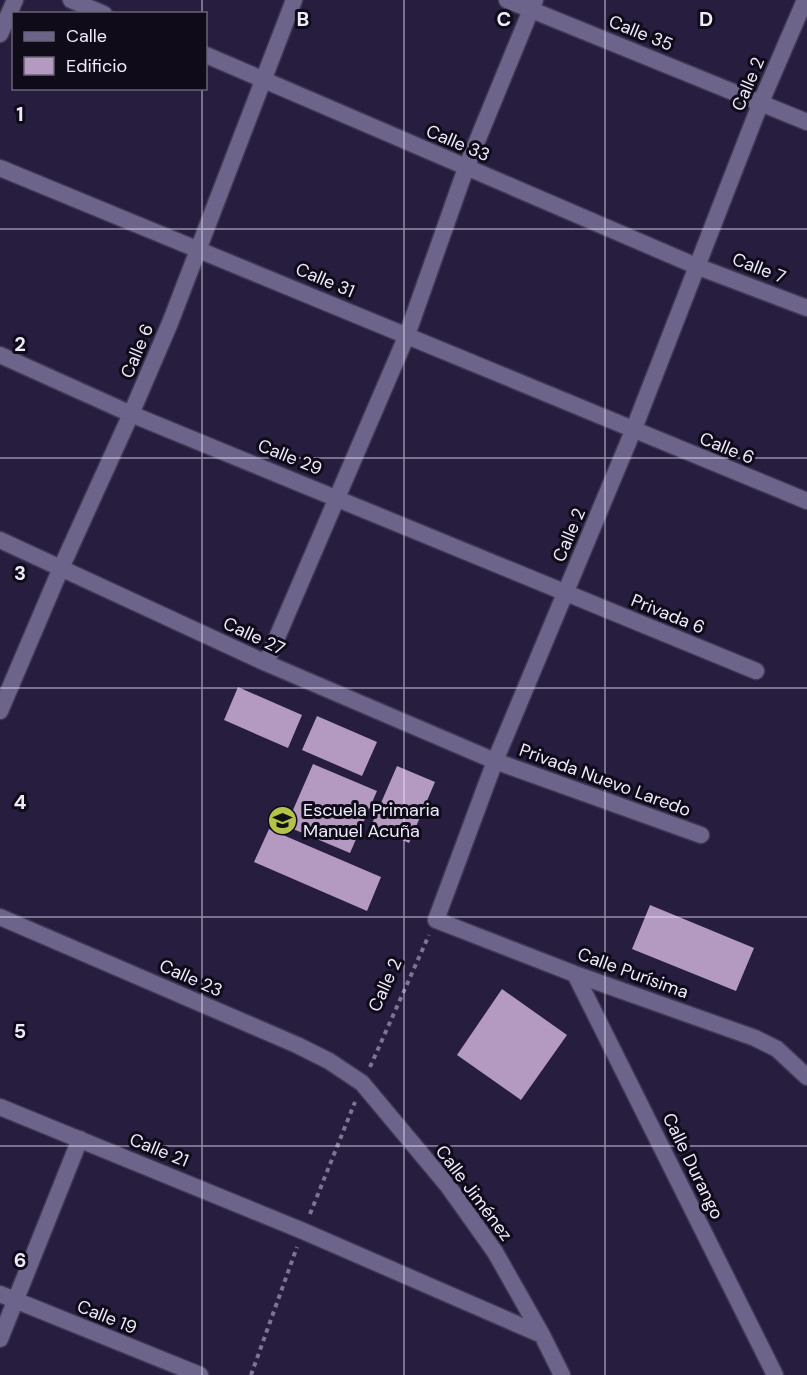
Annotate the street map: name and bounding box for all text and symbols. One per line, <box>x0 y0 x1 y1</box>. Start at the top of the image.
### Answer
text: B <box>297 6 309 32</box>
text: C <box>497 6 511 32</box>
text: D <box>699 6 713 32</box>
street label: Calle 35 <box>605 9 677 57</box>
legend <box>12 12 207 90</box>
text: Calle <box>66 24 107 48</box>
street label: Calle 2 <box>726 53 770 115</box>
text: Edificio <box>66 54 127 78</box>
text: 1 <box>16 101 24 127</box>
street label: Calle 33 <box>422 119 494 167</box>
street label: Calle 7 <box>729 247 789 289</box>
street label: Calle 31 <box>292 257 358 303</box>
street label: Calle 6 <box>115 320 159 382</box>
text: 2 <box>14 331 26 357</box>
street label: Calle 6 <box>696 426 758 470</box>
street label: Calle 29 <box>254 433 326 481</box>
street label: Calle 2 <box>547 504 591 566</box>
text: 3 <box>14 560 26 586</box>
street label: Privada 6 <box>628 588 708 640</box>
street label: Calle 27 <box>219 611 289 661</box>
street label: Privada Nuevo Laredo <box>516 738 694 822</box>
text: 4 <box>14 789 27 815</box>
place label: Escuela Primaria Manuel Acuña <box>303 798 440 843</box>
school or university icon: Escuela Primaria Manuel Acuña <box>266 804 298 836</box>
street label: Calle Purísima <box>574 942 692 1004</box>
street label: Calle 23 <box>156 953 226 1003</box>
street label: Calle 2 <box>363 954 407 1016</box>
text: 5 <box>14 1018 26 1044</box>
street label: Calle Durango <box>657 1109 729 1223</box>
street label: Calle 21 <box>126 1127 192 1173</box>
street label: Calle Jiménez <box>430 1140 518 1246</box>
text: 6 <box>14 1247 26 1273</box>
street label: Calle 19 <box>73 1294 141 1340</box>

